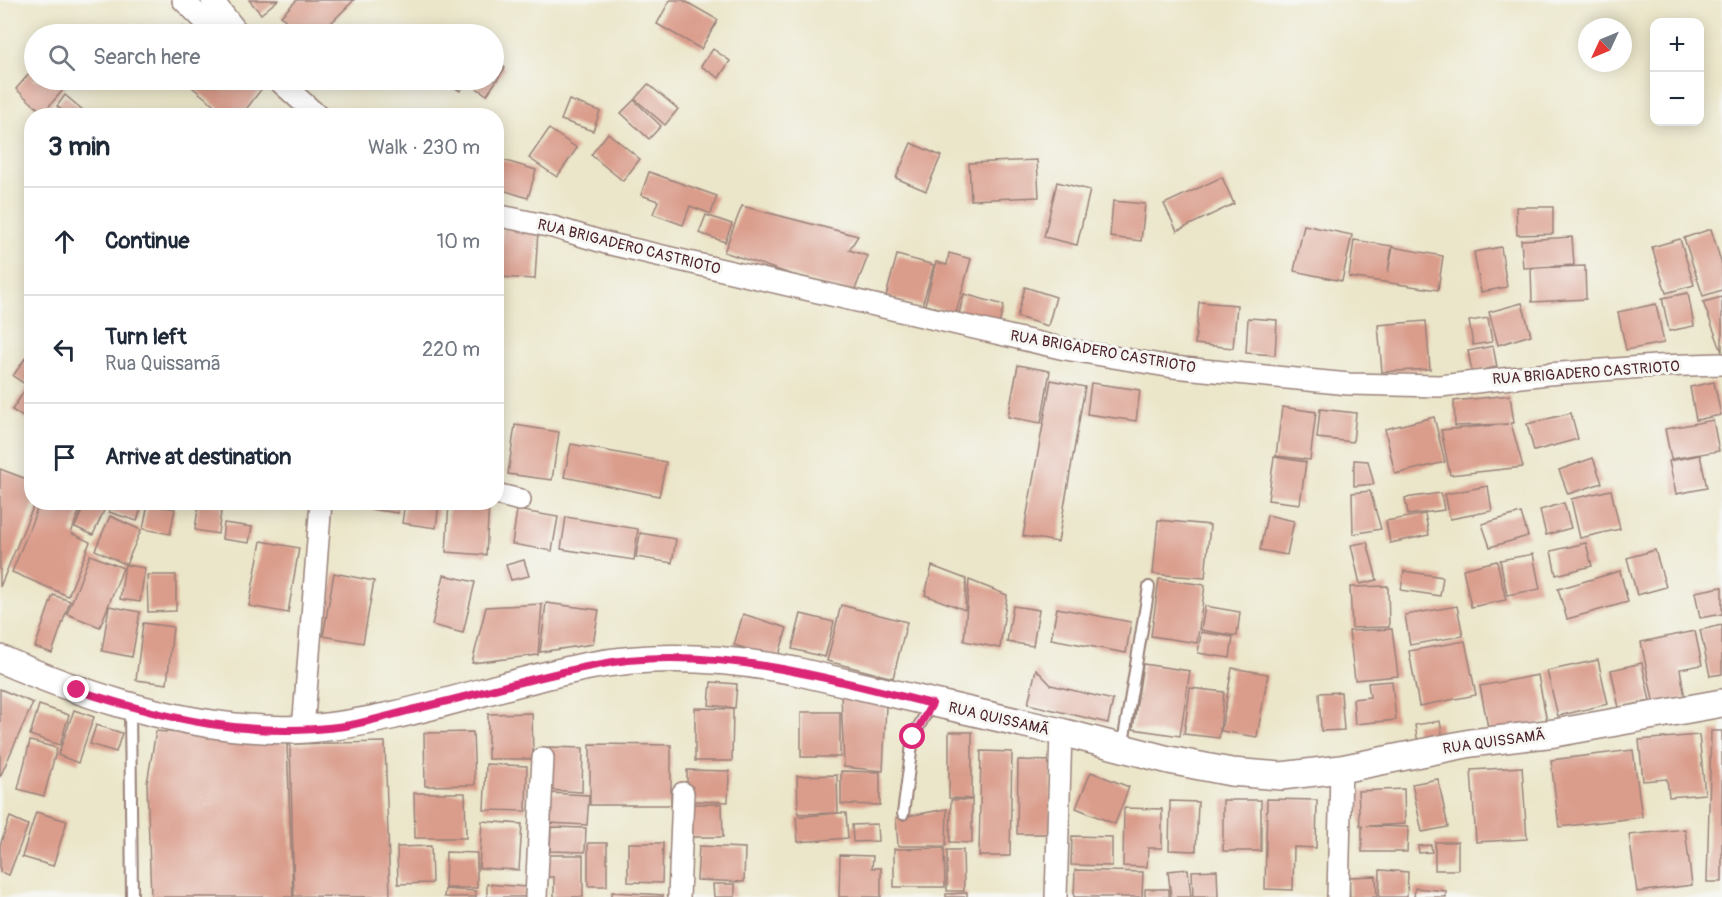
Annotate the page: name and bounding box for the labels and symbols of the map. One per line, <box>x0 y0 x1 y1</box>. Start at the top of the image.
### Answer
north arrow <box>1578 18 1632 72</box>
street label: RUA BRIGADERO CASTRIOTO <box>536 215 722 279</box>
street label: RUA BRIGADERO CASTRIOTO <box>1009 326 1197 378</box>
street label: RUA BRIGADERO CASTRIOTO <box>1492 357 1680 389</box>
route end <box>63 676 89 702</box>
street label: RUA QUISSAMÃ <box>947 698 1051 740</box>
route start <box>899 723 925 749</box>
street label: RUA QUISSAMÃ <box>1442 725 1546 759</box>

